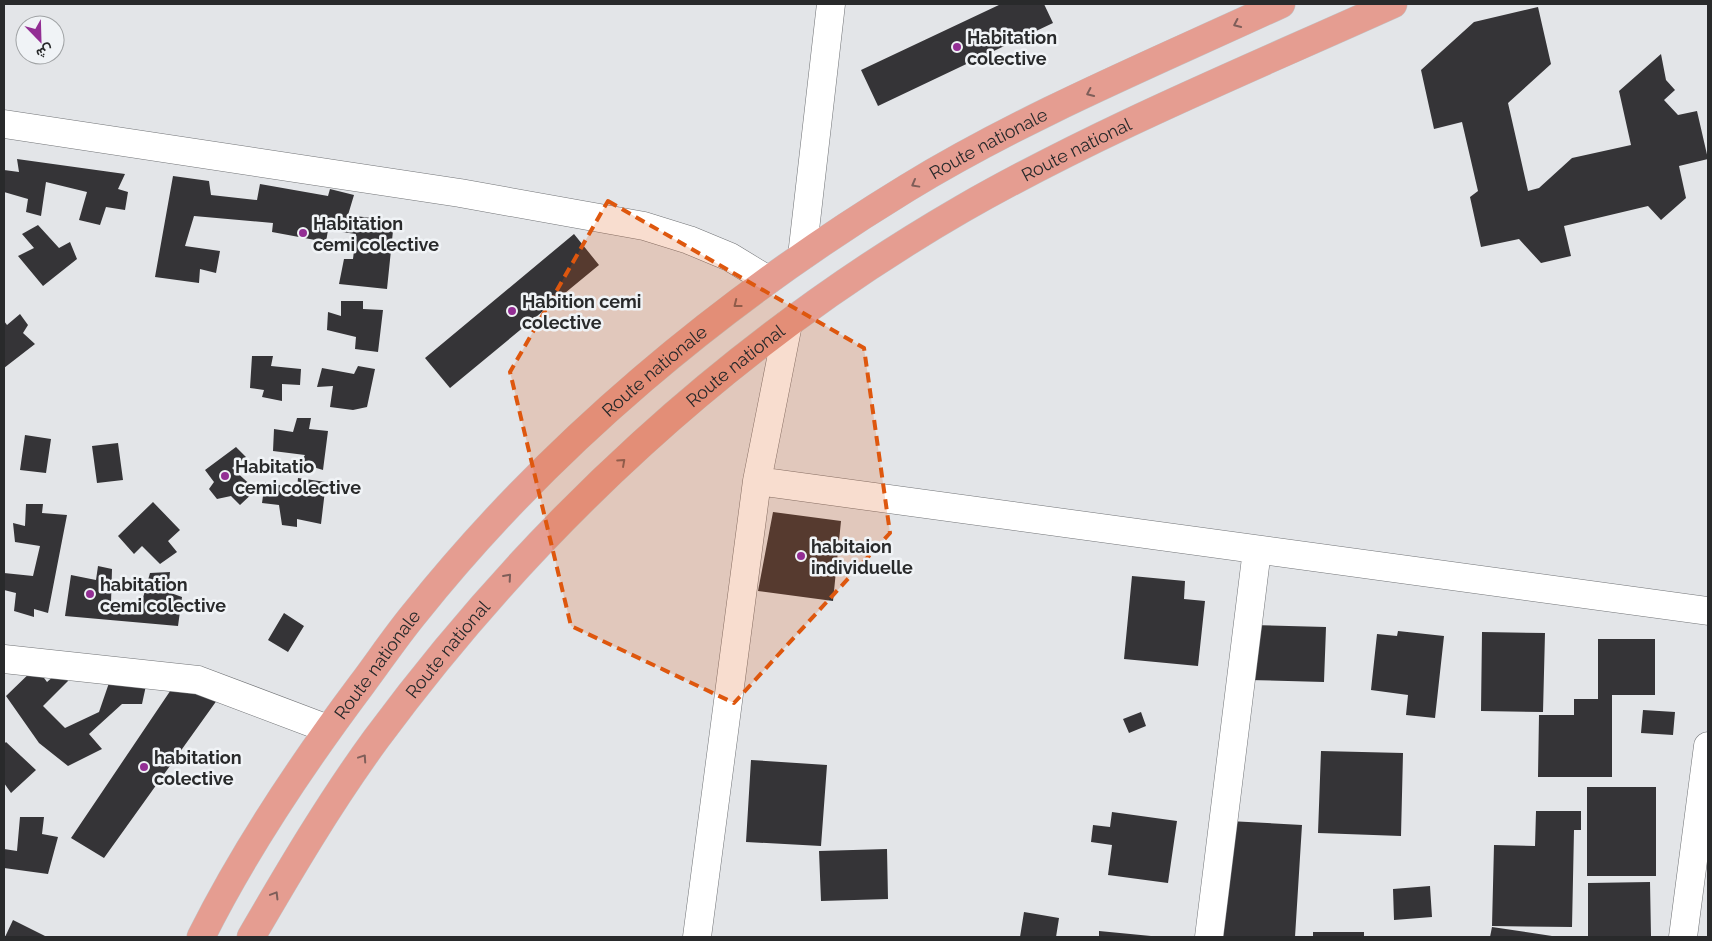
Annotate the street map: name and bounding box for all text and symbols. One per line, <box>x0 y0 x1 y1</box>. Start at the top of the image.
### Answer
north arrow <box>15 15 65 65</box>
one-way arrow <box>1233 18 1242 29</box>
place label: Habitation colective <box>967 27 1057 69</box>
text: ش <box>34 40 56 63</box>
marker: Habitation colective <box>951 41 963 53</box>
one-way arrow <box>1086 87 1095 97</box>
street label: Route nationale <box>925 103 1051 183</box>
street label: Route national <box>1018 113 1135 185</box>
one-way arrow <box>911 177 920 187</box>
place label: Habitation cemi colective <box>313 213 439 255</box>
marker: Habitation cemi colective <box>297 227 309 239</box>
place label: Habition cemi colective <box>522 291 641 333</box>
one-way arrow <box>734 299 743 307</box>
marker: Habition cemi colective <box>506 305 518 317</box>
street label: Route national <box>681 319 788 411</box>
street label: Route nationale <box>597 320 711 421</box>
place label: Habitatio cemi colective <box>235 456 361 498</box>
one-way arrow <box>617 458 626 467</box>
marker: Habitatio cemi colective <box>219 470 231 482</box>
place label: habitaion individuelle <box>811 536 913 578</box>
marker: habitaion individuelle <box>795 550 807 562</box>
place label: habitation cemi colective <box>100 574 226 616</box>
one-way arrow <box>502 574 511 583</box>
marker: habitation cemi colective <box>84 588 96 600</box>
street label: Route national <box>401 596 494 702</box>
street label: Route nationale <box>329 605 424 723</box>
place label: habitation colective <box>154 747 242 789</box>
one-way arrow <box>357 755 366 764</box>
marker: habitation colective <box>138 761 150 773</box>
one-way arrow <box>269 892 279 901</box>

